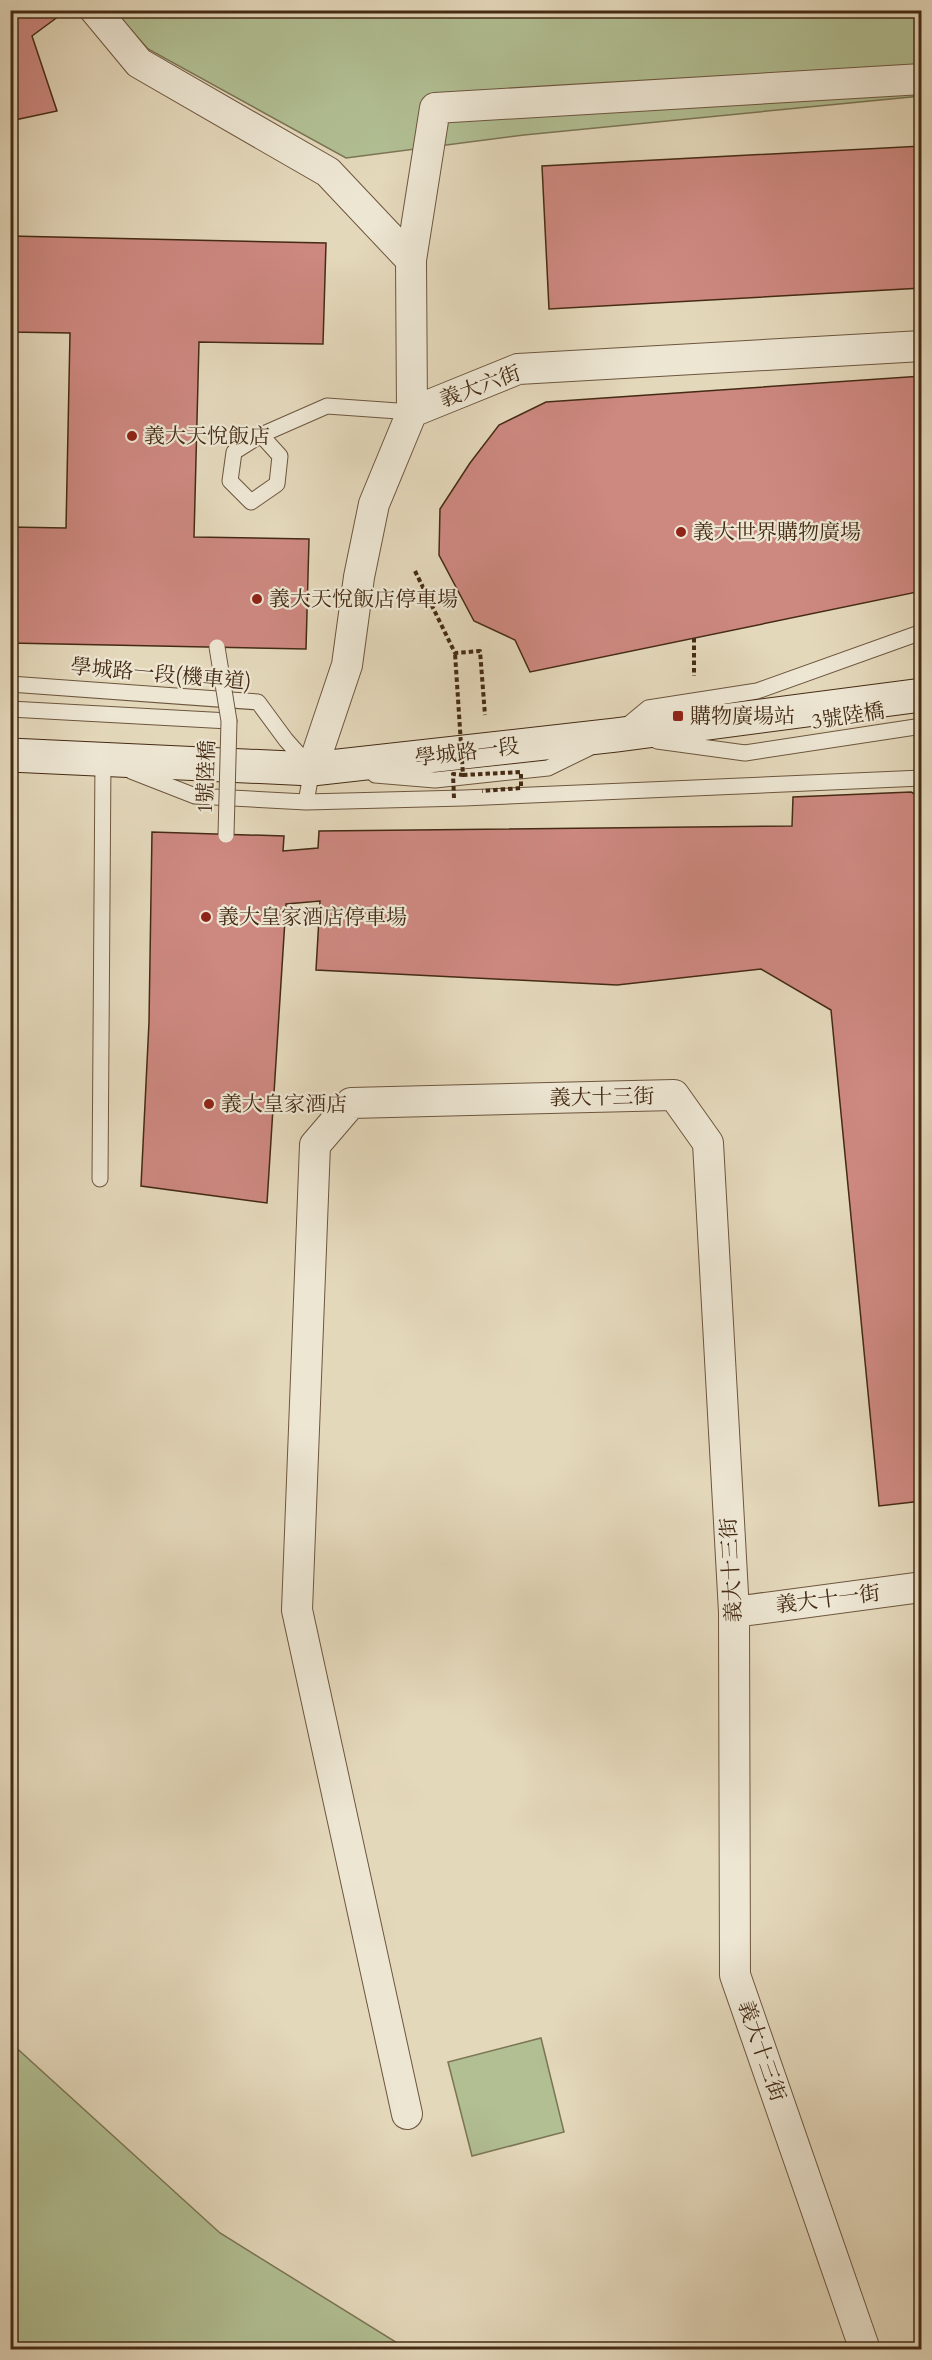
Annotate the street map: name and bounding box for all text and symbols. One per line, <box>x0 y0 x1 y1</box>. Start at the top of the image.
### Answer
street label: 義大六街 <box>436 358 525 414</box>
place label: 義大天悅飯店 <box>144 422 270 451</box>
marker: 義大天悅飯店 <box>125 429 139 443</box>
place label: 義大世界購物廣場 <box>693 518 861 547</box>
marker: 義大世界購物廣場 <box>674 525 688 539</box>
place label: 義大天悅飯店停車場 <box>269 585 458 614</box>
marker: 義大天悅飯店停車場 <box>250 592 264 606</box>
street label: 學城路一段(機車道) <box>69 652 253 697</box>
street label: 3號陸橋 <box>809 696 887 737</box>
place label: 購物廣場站 <box>690 702 795 731</box>
marker: 購物廣場站 <box>671 709 685 723</box>
street label: 學城路一段 <box>413 732 521 773</box>
street label: 1號陸橋 <box>191 740 222 814</box>
place label: 義大皇家酒店停車場 <box>218 903 407 932</box>
marker: 義大皇家酒店停車場 <box>199 910 213 924</box>
street label: 義大十三街 <box>549 1082 655 1113</box>
place label: 義大皇家酒店 <box>221 1090 347 1119</box>
marker: 義大皇家酒店 <box>202 1097 216 1111</box>
street label: 義大十三街 <box>714 1517 749 1623</box>
street label: 義大十一街 <box>774 1579 882 1620</box>
street label: 義大十三街 <box>731 1997 792 2106</box>

